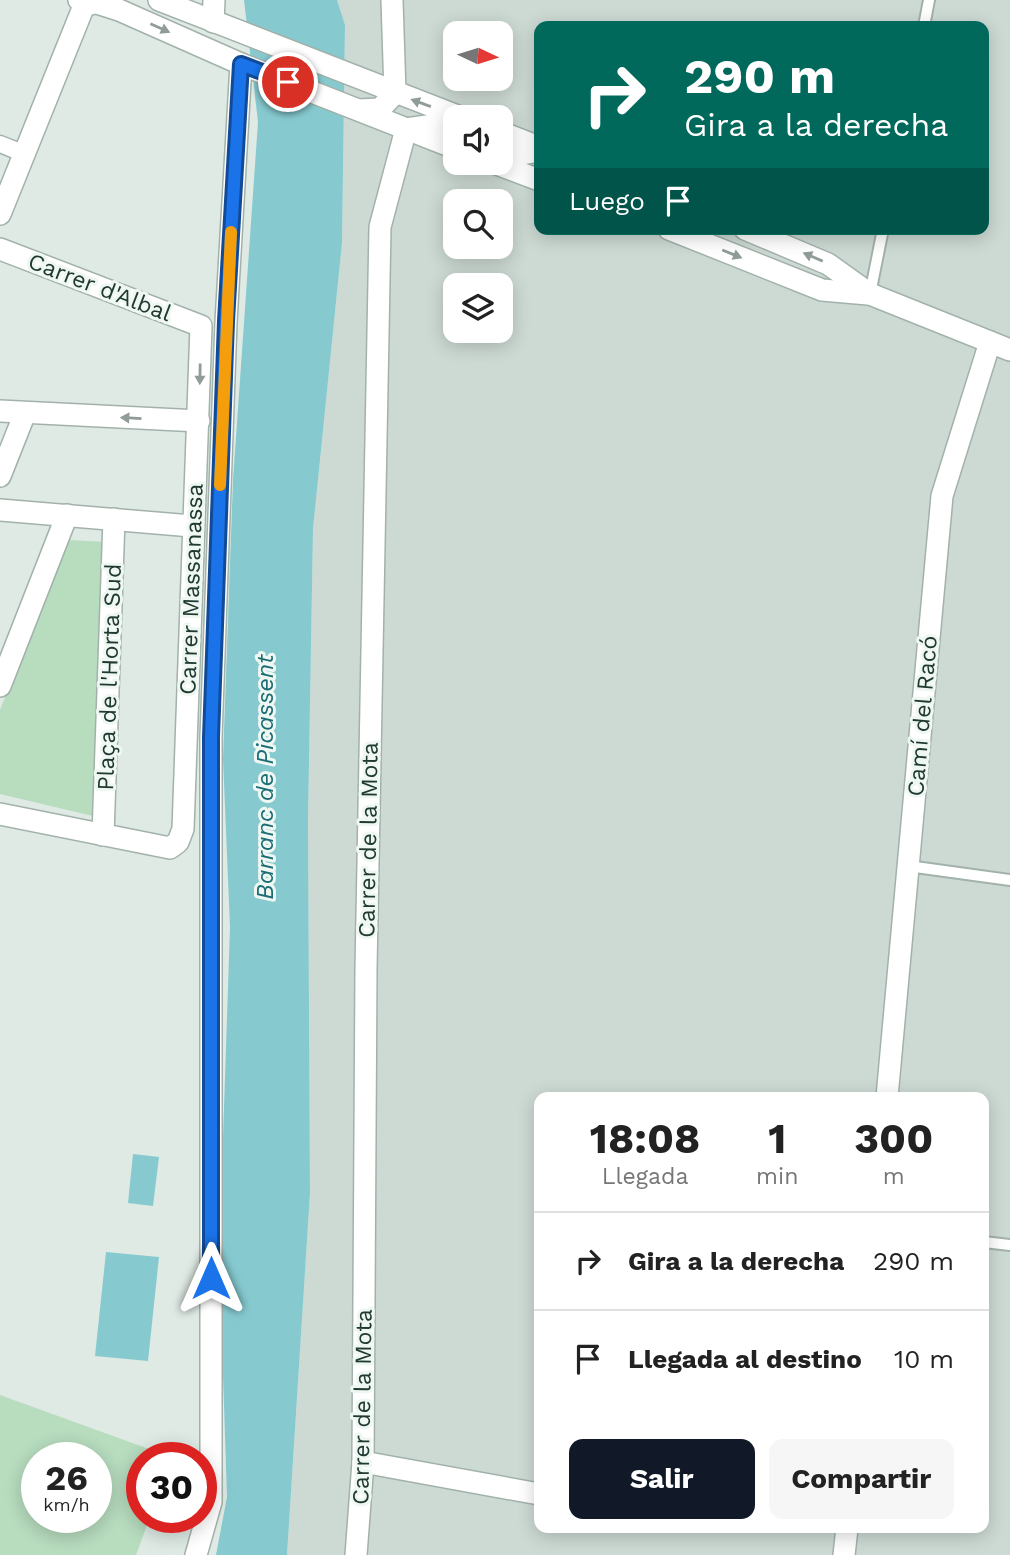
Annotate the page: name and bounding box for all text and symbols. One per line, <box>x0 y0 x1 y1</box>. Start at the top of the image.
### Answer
north arrow <box>443 21 513 91</box>
map controls <box>443 21 513 343</box>
one-way arrow <box>150 22 170 34</box>
text: 290 m <box>684 47 835 105</box>
icon: right <box>569 49 660 140</box>
pin <box>258 52 318 112</box>
icon: arrive <box>269 63 307 101</box>
one-way arrow <box>411 97 432 108</box>
button: sound <box>443 105 513 175</box>
text: Gira a la derecha <box>684 106 948 144</box>
icon: arrive <box>659 182 697 220</box>
text: Luego <box>569 186 645 216</box>
button: search <box>443 189 513 259</box>
street label: Carrer d'Albal <box>24 248 175 327</box>
one-way arrow <box>722 248 743 259</box>
one-way arrow <box>802 252 823 263</box>
button: layers <box>443 273 513 343</box>
one-way arrow <box>194 363 206 385</box>
one-way arrow <box>120 412 142 423</box>
street label: Carrer Massanassa <box>174 483 209 695</box>
street label: Plaça de l'Horta Sud <box>92 563 127 791</box>
street label: Camí del Racó <box>902 634 943 798</box>
water label: Barranc de Picassent <box>251 653 279 900</box>
street label: Carrer de la Mota <box>353 742 384 938</box>
text: 18:08 <box>590 1114 700 1163</box>
text: 1 <box>768 1114 786 1163</box>
text: 300 <box>854 1114 933 1163</box>
text: Llegada <box>602 1163 688 1190</box>
text: min <box>756 1163 798 1190</box>
text: m <box>883 1163 905 1190</box>
position arrow <box>174 1241 248 1315</box>
icon: right <box>569 1242 607 1280</box>
text: Gira a la derecha <box>628 1246 844 1276</box>
text: 290 m <box>873 1246 954 1276</box>
street label: Carrer de la Mota <box>347 1309 378 1505</box>
icon: arrive <box>569 1340 607 1378</box>
text: Llegada al destino <box>628 1344 862 1374</box>
text: 10 m <box>894 1344 954 1374</box>
button: Salir <box>569 1439 755 1519</box>
button: Compartir <box>769 1439 954 1519</box>
speed limit sign: 30 <box>126 1442 217 1533</box>
text: 26 <box>45 1457 88 1499</box>
text: km/h <box>43 1494 90 1515</box>

